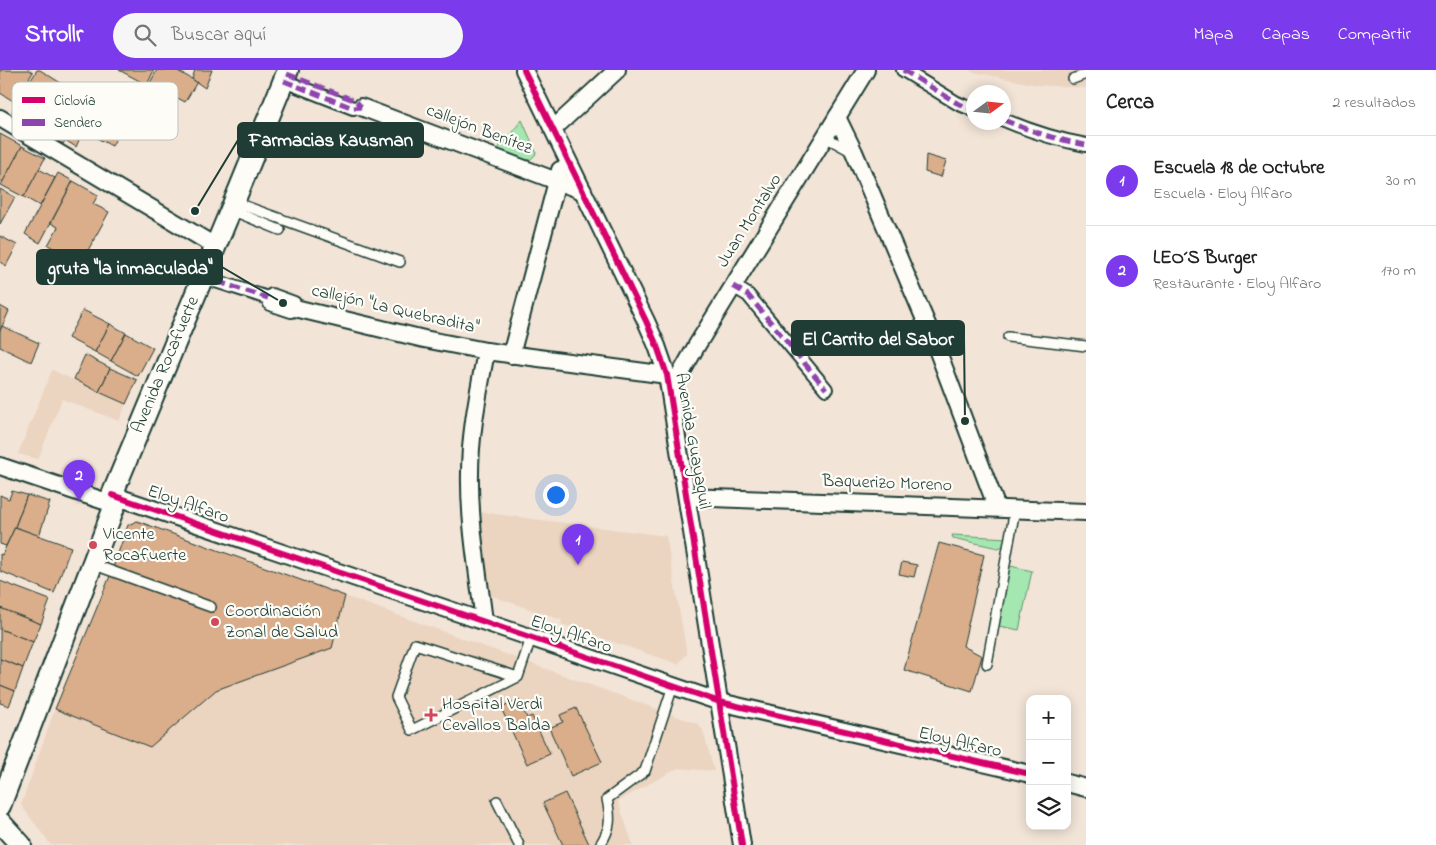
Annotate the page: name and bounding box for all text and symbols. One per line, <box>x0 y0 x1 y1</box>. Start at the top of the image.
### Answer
search box <box>113 13 463 58</box>
text: Strollr <box>25 18 83 53</box>
icon: search <box>131 21 159 49</box>
text: Buscar aquí <box>171 22 266 49</box>
text: Mapa <box>1193 22 1234 48</box>
text: Capas <box>1262 22 1310 48</box>
text: Compartir <box>1338 22 1411 48</box>
legend <box>12 82 178 140</box>
north arrow <box>966 85 1011 130</box>
text: Cerca <box>1106 88 1154 118</box>
text: Ciclovía <box>54 91 96 112</box>
text: 2 resultados <box>1333 91 1416 115</box>
street label: callejón Benítez <box>422 98 536 162</box>
text: Sendero <box>54 113 102 134</box>
callout: Farmacias Kausman <box>238 123 423 157</box>
text: Farmacias Kausman <box>248 128 413 155</box>
text: Escuela 18 de Octubre <box>1153 155 1325 182</box>
street label: Juan Montalvo <box>711 169 789 273</box>
text: 1 <box>1119 169 1125 193</box>
text: 30 m <box>1386 169 1416 193</box>
text: Escuela · Eloy Alfaro <box>1153 182 1292 206</box>
text: LEO´S Burger <box>1153 245 1257 272</box>
callout: gruta "la inmaculada" <box>37 250 222 284</box>
text: gruta "la inmaculada" <box>46 256 213 285</box>
text: 2 <box>1118 259 1126 283</box>
text: 170 m <box>1381 259 1416 283</box>
text: Restaurante · Eloy Alfaro <box>1153 272 1321 296</box>
street label: callejón "La Quebradita" <box>309 278 481 342</box>
street label: Avenida Rocafuerte <box>125 292 207 437</box>
callout: El Carrito del Sabor <box>792 321 964 355</box>
text: El Carrito del Sabor <box>802 327 955 354</box>
street label: Avenida Guayaquil <box>667 371 717 511</box>
pin: 2 <box>63 460 95 501</box>
street label: Baquerizo Moreno <box>821 469 952 499</box>
street label: Eloy Alfaro <box>144 479 232 531</box>
your location <box>543 482 569 508</box>
place label: Vicente Rocafuerte <box>102 522 187 569</box>
pin: 1 <box>562 524 594 565</box>
marker: Vicente Rocafuerte <box>87 539 99 551</box>
place label: Coordinación Zonal de Salud <box>225 599 338 646</box>
street label: Eloy Alfaro <box>527 609 615 661</box>
marker: Coordinación Zonal de Salud <box>209 616 221 628</box>
place label: Hospital Verdi Cevallos Balda <box>442 692 550 739</box>
map controls <box>1026 695 1071 830</box>
button: + <box>1026 695 1071 740</box>
marker: Hospital Verdi Cevallos Balda <box>424 708 438 722</box>
street label: Eloy Alfaro <box>916 721 1004 765</box>
button: − <box>1026 740 1071 785</box>
button: layers <box>1026 785 1071 830</box>

